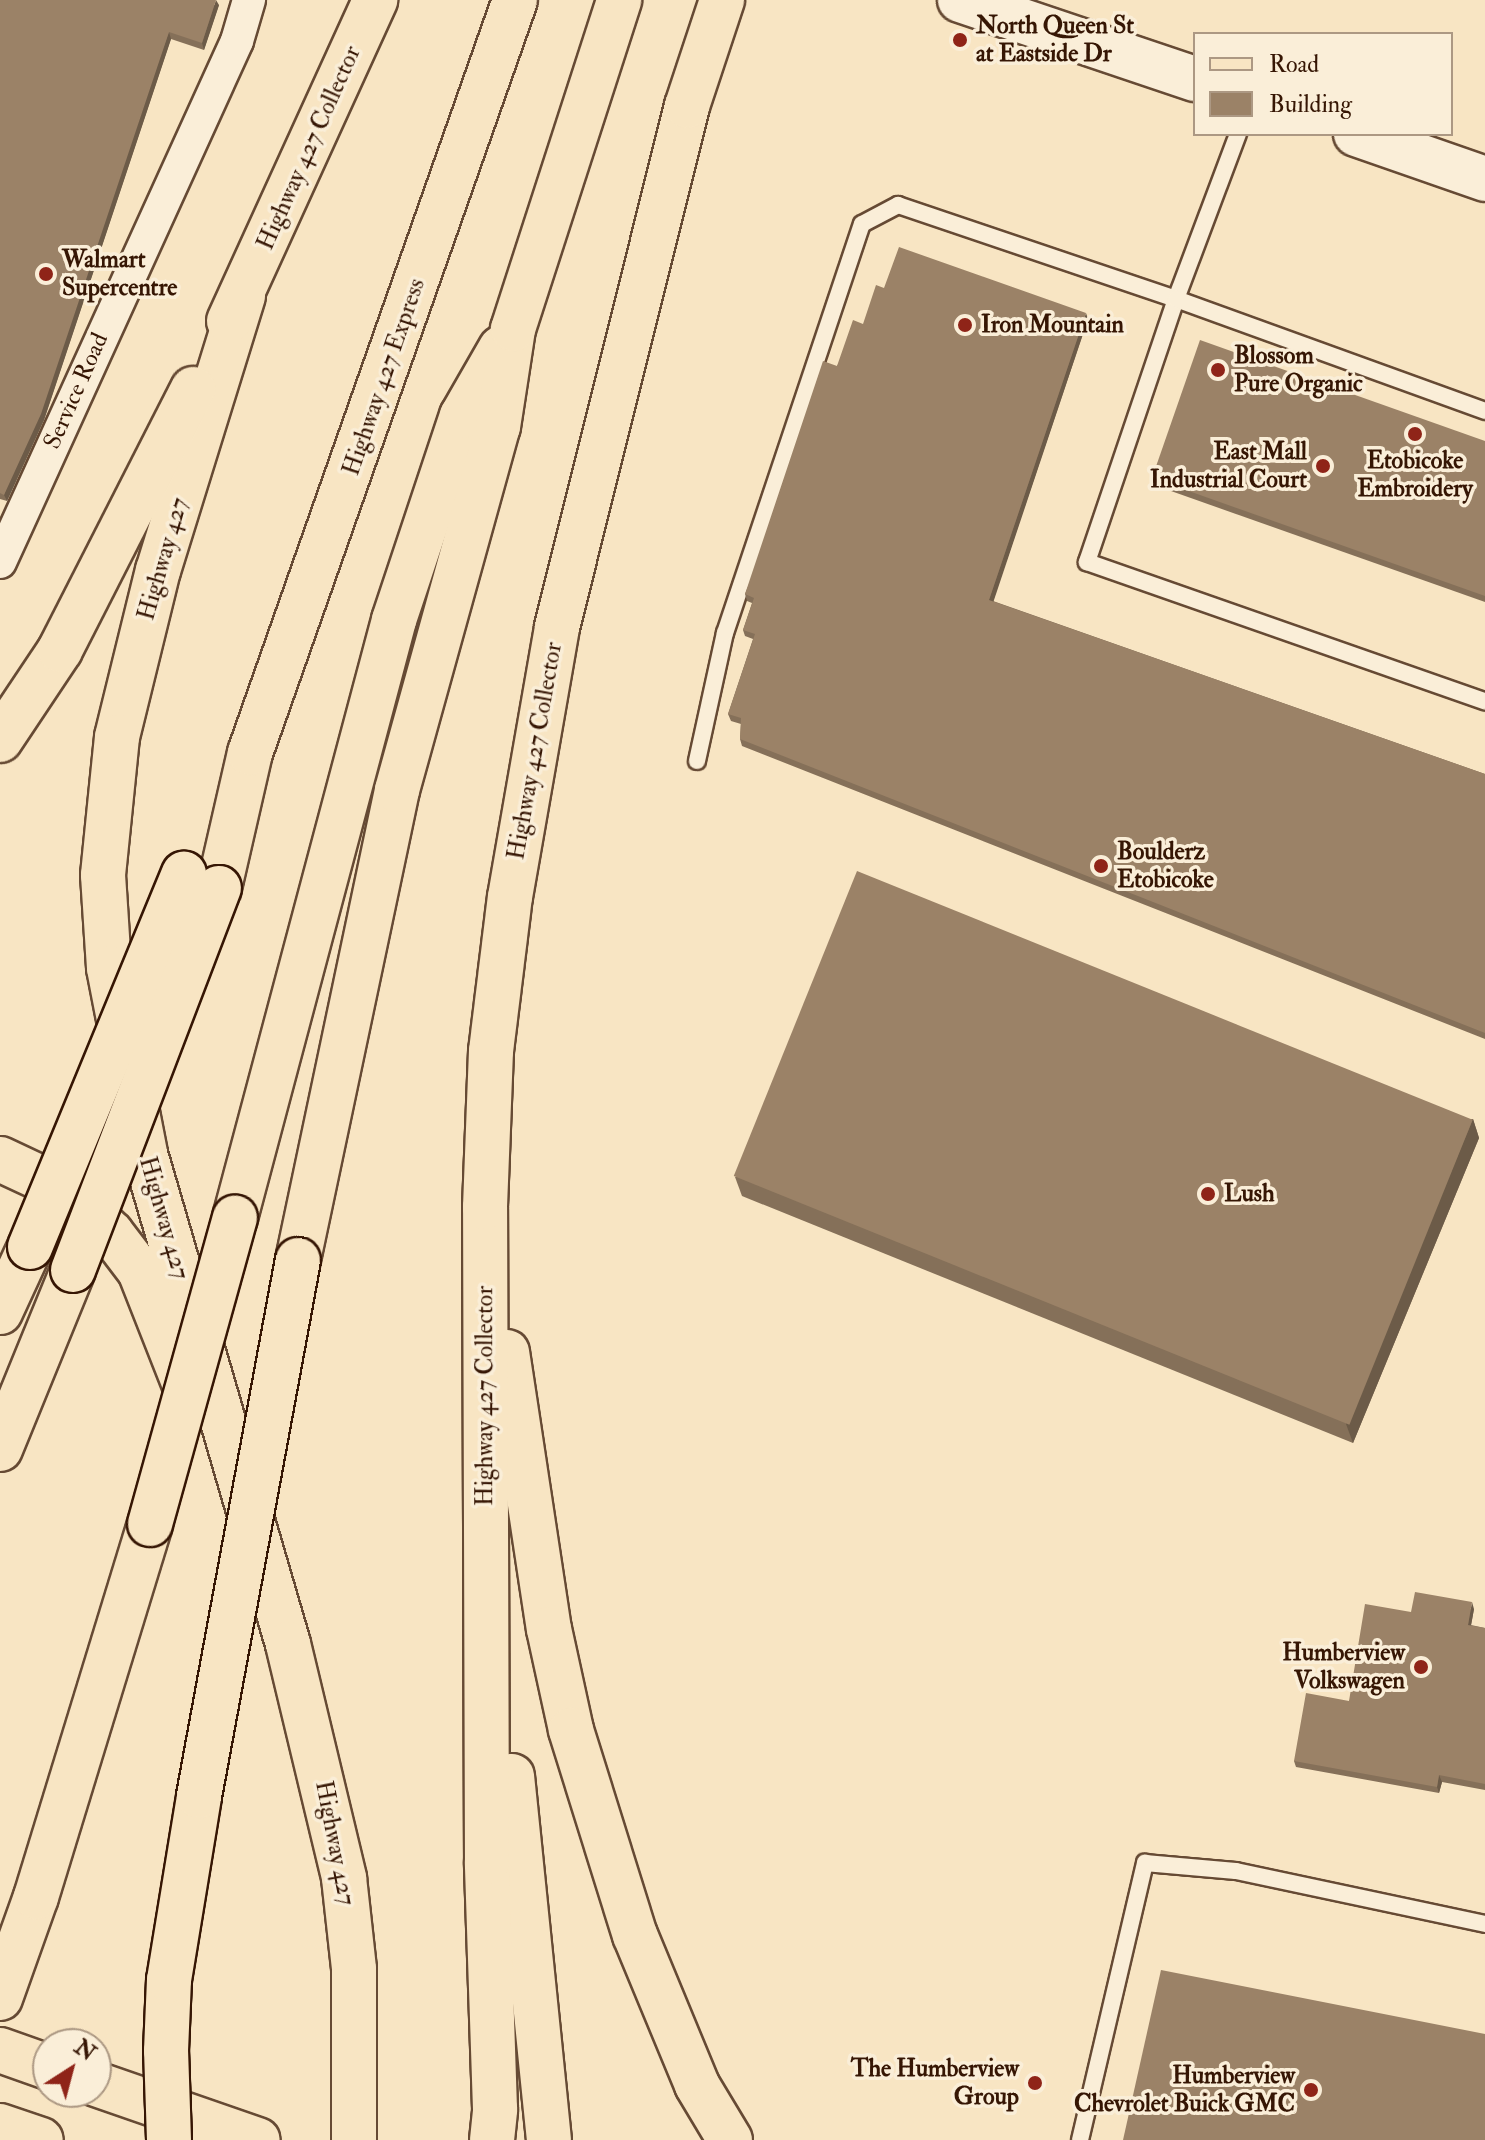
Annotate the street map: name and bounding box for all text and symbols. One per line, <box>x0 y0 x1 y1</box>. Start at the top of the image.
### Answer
place label: North Queen St at Eastside Dr <box>976 12 1134 68</box>
marker: North Queen St at Eastside Dr <box>951 31 969 49</box>
legend <box>1193 32 1453 136</box>
street label: Highway 427 Collector <box>251 41 367 255</box>
text: Road <box>1269 49 1319 80</box>
text: Building <box>1269 89 1352 120</box>
place label: Walmart Supercentre <box>62 246 177 302</box>
marker: Walmart Supercentre <box>37 265 55 283</box>
street label: Highway 427 Express <box>337 275 431 479</box>
place label: Iron Mountain <box>981 311 1124 339</box>
marker: Iron Mountain <box>956 316 974 334</box>
street label: Service Road <box>38 328 114 454</box>
place label: Blossom Pure Organic <box>1234 342 1363 398</box>
marker: Blossom Pure Organic <box>1209 361 1227 379</box>
marker: Etobicoke Embroidery <box>1406 425 1424 443</box>
place label: East Mall Industrial Court <box>1150 438 1307 494</box>
place label: Etobicoke Embroidery <box>1357 447 1473 503</box>
marker: East Mall Industrial Court <box>1314 457 1332 475</box>
street label: Highway 427 <box>132 494 194 624</box>
street label: Highway 427 Collector <box>502 640 568 862</box>
place label: Boulderz Etobicoke <box>1117 838 1214 894</box>
marker: Boulderz Etobicoke <box>1092 857 1110 875</box>
street label: Highway 427 <box>133 1153 195 1283</box>
place label: Lush <box>1224 1180 1275 1208</box>
marker: Lush <box>1199 1185 1217 1203</box>
street label: Highway 427 Collector <box>471 1286 499 1506</box>
place label: Humberview Volkswagen <box>1282 1639 1405 1695</box>
marker: Humberview Volkswagen <box>1412 1658 1430 1676</box>
street label: Highway 427 <box>309 1778 361 1908</box>
north arrow <box>32 2028 112 2108</box>
text: N <box>69 2033 101 2067</box>
place label: The Humberview Group <box>851 2055 1019 2111</box>
place label: Humberview Chevrolet Buick GMC <box>1074 2062 1295 2118</box>
marker: The Humberview Group <box>1026 2074 1044 2092</box>
marker: Humberview Chevrolet Buick GMC <box>1302 2081 1320 2099</box>

